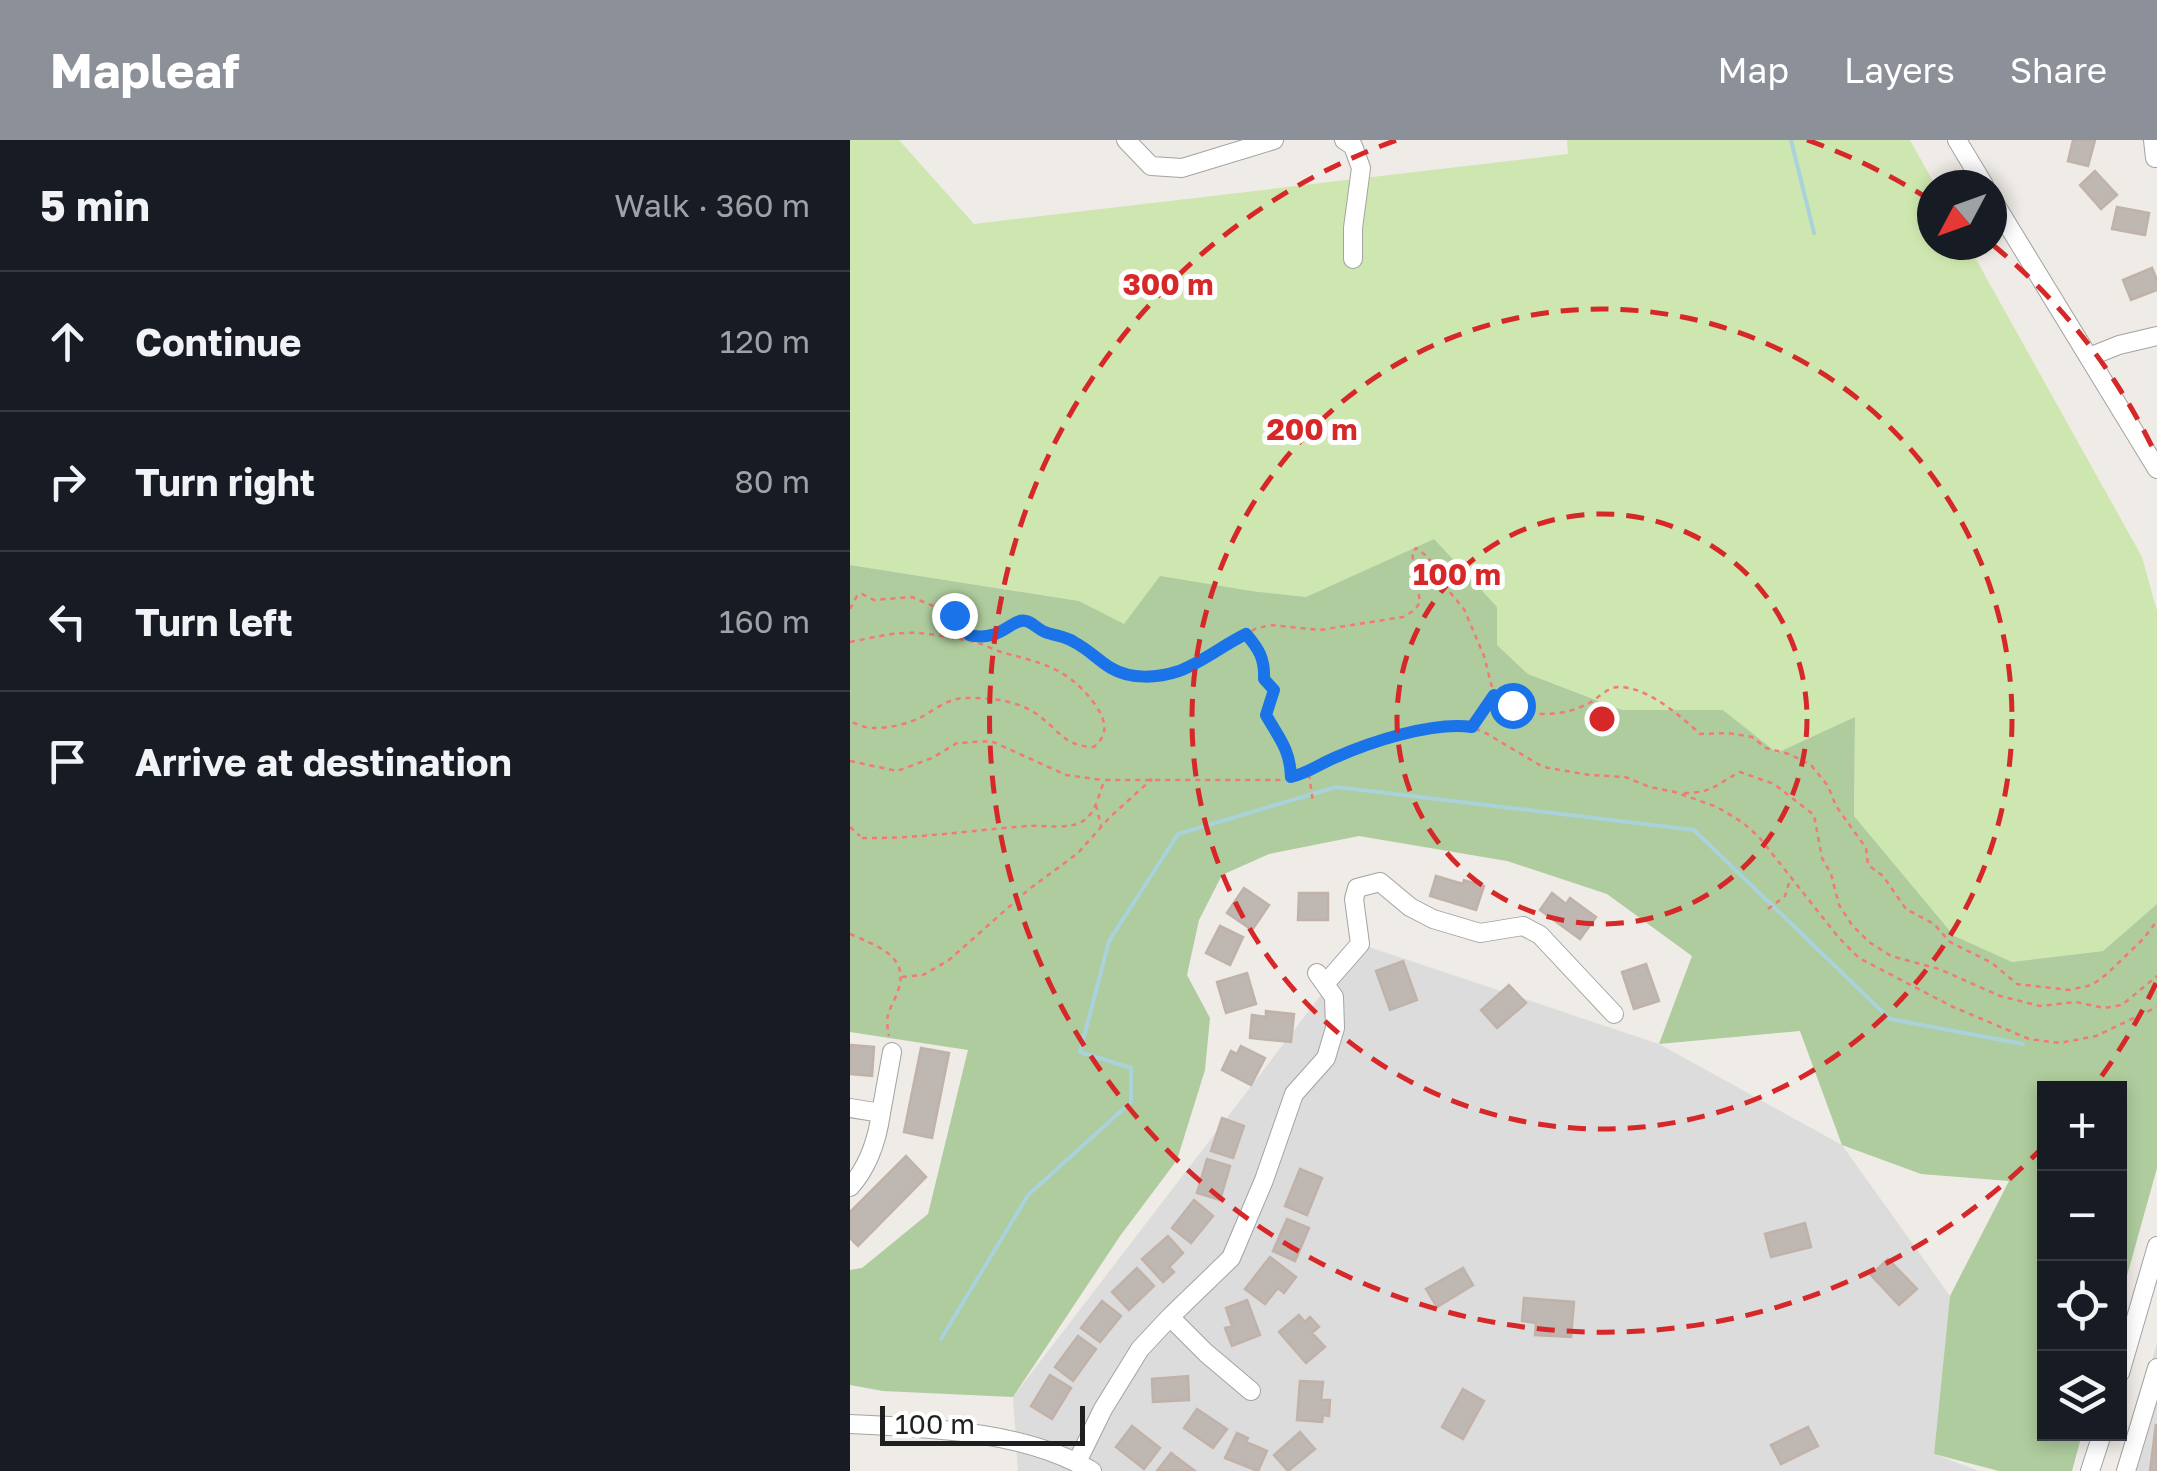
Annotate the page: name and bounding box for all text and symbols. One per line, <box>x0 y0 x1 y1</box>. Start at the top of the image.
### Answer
text: Mapleaf <box>50 41 240 99</box>
text: Map <box>1718 49 1789 91</box>
text: Layers <box>1844 49 1955 91</box>
text: Share <box>2010 49 2107 91</box>
north arrow <box>1917 170 2007 260</box>
text: 5 min <box>40 180 150 230</box>
text: Walk · 360 m <box>614 186 810 224</box>
text: 300 m <box>1122 266 1214 302</box>
icon: ahead <box>40 314 95 369</box>
text: Continue <box>135 319 301 364</box>
text: 120 m <box>720 322 810 360</box>
text: 200 m <box>1266 411 1358 447</box>
icon: right <box>40 454 95 509</box>
text: Turn right <box>135 459 315 504</box>
text: 80 m <box>734 462 810 500</box>
text: 100 m <box>1413 556 1501 592</box>
route end <box>932 593 978 639</box>
icon: left <box>40 594 95 649</box>
text: Turn left <box>135 599 293 644</box>
text: 160 m <box>719 602 810 640</box>
route start <box>1490 683 1536 729</box>
centre of rings <box>1584 701 1620 737</box>
icon: arrive <box>40 734 95 789</box>
text: Arrive at destination <box>135 739 512 784</box>
map controls <box>2037 1081 2127 1441</box>
button: + <box>2037 1081 2127 1171</box>
button: − <box>2037 1171 2127 1261</box>
button: locate <box>2037 1261 2127 1351</box>
button: layers <box>2037 1351 2127 1441</box>
scale bar <box>880 1401 1085 1446</box>
text: 100 m <box>895 1407 975 1440</box>

